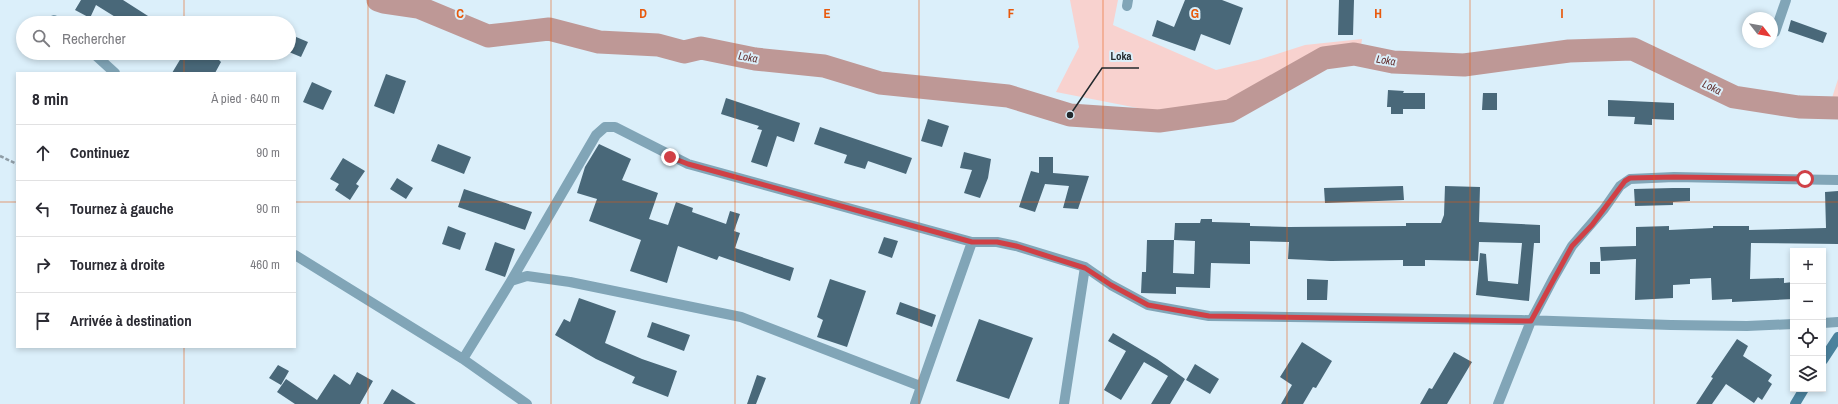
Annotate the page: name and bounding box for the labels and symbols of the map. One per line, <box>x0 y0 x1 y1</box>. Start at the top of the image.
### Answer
text: C <box>456 5 464 22</box>
text: D <box>639 5 647 22</box>
text: E <box>823 5 831 22</box>
text: F <box>1008 5 1015 22</box>
text: G <box>1191 5 1199 22</box>
text: H <box>1374 5 1382 22</box>
text: I <box>1561 5 1564 22</box>
north arrow <box>1742 12 1778 48</box>
callout: Loka <box>1102 45 1139 68</box>
water label: Loka <box>737 48 759 66</box>
text: Loka <box>1110 49 1132 63</box>
water label: Loka <box>1375 52 1397 68</box>
water label: Loka <box>1700 77 1724 97</box>
route end <box>661 148 679 166</box>
route start <box>1796 170 1814 188</box>

